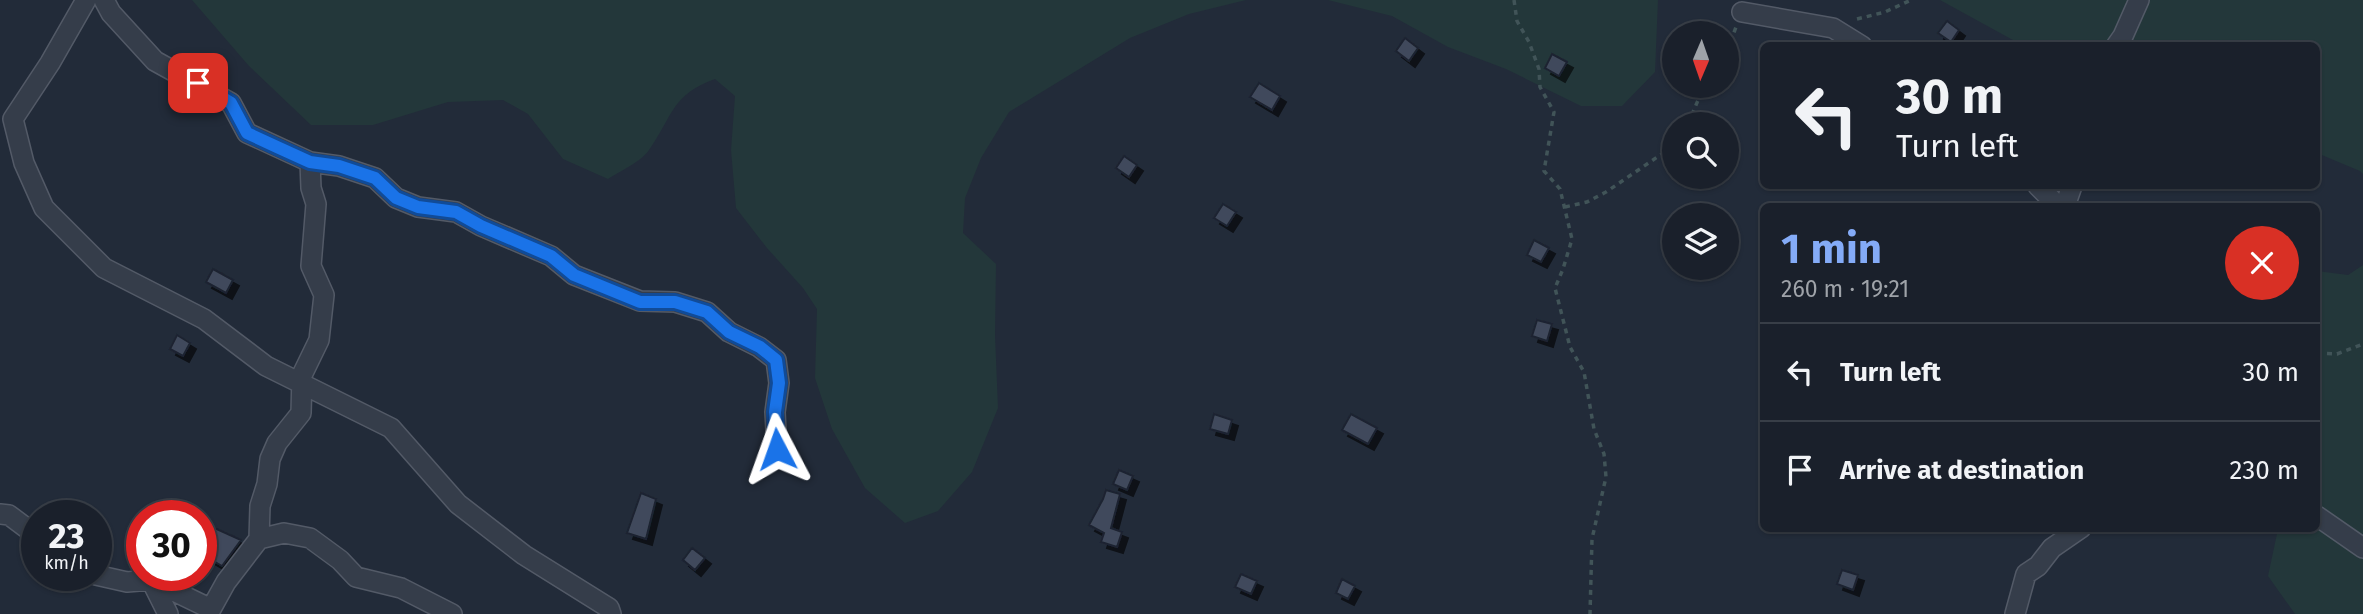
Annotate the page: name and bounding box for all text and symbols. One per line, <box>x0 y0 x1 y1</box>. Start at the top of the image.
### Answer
north arrow <box>1662 21 1740 98</box>
map controls <box>1662 21 1739 280</box>
pin <box>168 53 228 113</box>
icon: arrive <box>179 64 217 102</box>
text: 30 m <box>1896 67 2003 126</box>
icon: left <box>1781 70 1872 161</box>
button: search <box>1662 112 1739 189</box>
text: Turn left <box>1896 127 2018 165</box>
button: layers <box>1662 203 1739 280</box>
text: 1 min <box>1781 224 1882 274</box>
button: close <box>2225 226 2299 300</box>
text: 260 m · 19:21 <box>1781 275 1909 303</box>
icon: left <box>1781 353 1819 391</box>
text: Turn left <box>1840 357 1941 388</box>
text: 30 m <box>2242 357 2299 388</box>
position arrow <box>740 412 814 486</box>
icon: arrive <box>1781 451 1819 489</box>
text: Arrive at destination <box>1840 455 2084 486</box>
text: 230 m <box>2230 455 2299 486</box>
speed limit sign: 30 <box>126 500 217 591</box>
text: 23 <box>48 515 85 557</box>
text: km/h <box>44 552 89 574</box>

